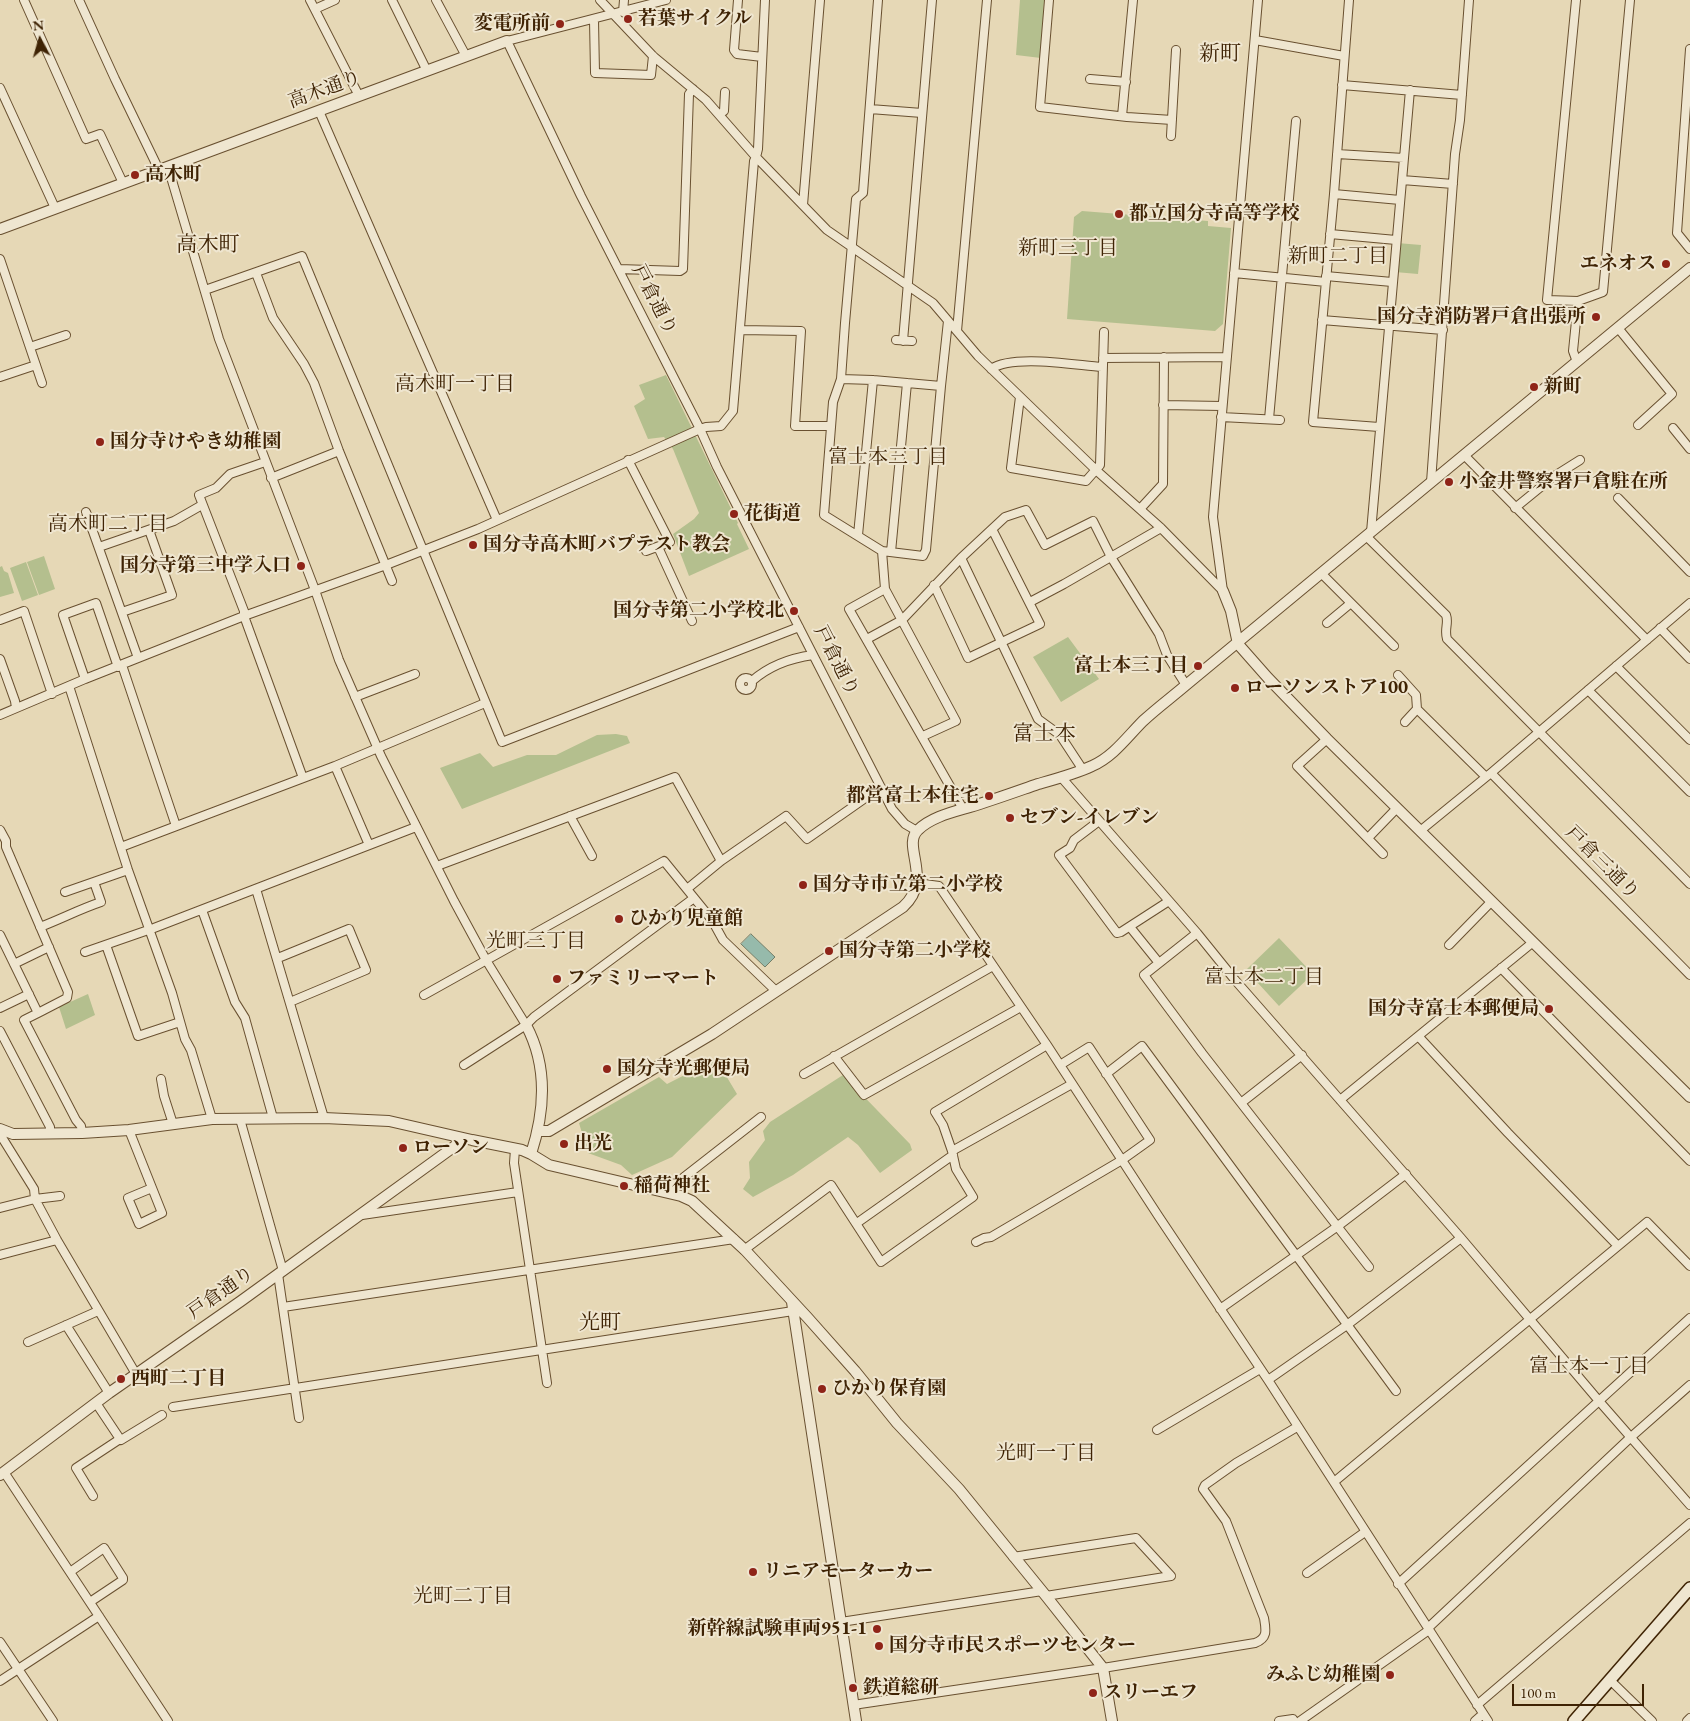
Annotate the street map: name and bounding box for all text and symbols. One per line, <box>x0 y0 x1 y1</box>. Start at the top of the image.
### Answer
place label: 若葉サイクル <box>638 8 752 30</box>
place label: 変電所前 <box>474 13 550 35</box>
marker: 若葉サイクル <box>622 13 634 25</box>
north arrow <box>15 15 65 65</box>
text: N <box>32 16 45 35</box>
marker: 変電所前 <box>554 18 566 30</box>
district label: 新町 <box>1199 41 1241 67</box>
street label: 高木通り <box>285 66 365 114</box>
place label: 高木町 <box>145 164 202 186</box>
marker: 高木町 <box>129 169 141 181</box>
place label: 都立国分寺高等学校 <box>1129 203 1300 225</box>
marker: 都立国分寺高等学校 <box>1113 208 1125 220</box>
district label: 高木町 <box>177 232 239 258</box>
district label: 新町三丁目 <box>1018 237 1118 261</box>
district label: 新町二丁目 <box>1288 245 1388 269</box>
place label: エネオス <box>1580 253 1656 275</box>
marker: エネオス <box>1660 258 1672 270</box>
street label: 戸倉通り <box>627 261 681 339</box>
place label: 国分寺消防署戸倉出張所 <box>1377 306 1586 328</box>
marker: 国分寺消防署戸倉出張所 <box>1590 311 1602 323</box>
district label: 高木町一丁目 <box>395 373 515 397</box>
place label: 新町 <box>1544 376 1582 398</box>
marker: 新町 <box>1528 381 1540 393</box>
place label: 国分寺けやき幼稚園 <box>110 431 281 453</box>
marker: 国分寺けやき幼稚園 <box>94 436 106 448</box>
district label: 富士本三丁目 <box>828 446 948 470</box>
place label: 小金井警察署戸倉駐在所 <box>1459 471 1668 493</box>
marker: 小金井警察署戸倉駐在所 <box>1443 476 1455 488</box>
place label: 花街道 <box>744 503 801 525</box>
marker: 花街道 <box>728 508 740 520</box>
district label: 高木町二丁目 <box>48 513 168 537</box>
place label: 国分寺高木町バプテスト教会 <box>483 534 730 556</box>
marker: 国分寺高木町バプテスト教会 <box>467 539 479 551</box>
place label: 国分寺第三中学入口 <box>120 555 291 577</box>
marker: 国分寺第三中学入口 <box>295 560 307 572</box>
place label: 国分寺第二小学校北 <box>613 600 784 622</box>
marker: 国分寺第二小学校北 <box>788 605 800 617</box>
street label: 戸倉通り <box>809 622 863 700</box>
place label: 富士本三丁目 <box>1074 655 1188 677</box>
marker: 富士本三丁目 <box>1192 660 1204 672</box>
place label: ローソンストア100 <box>1245 677 1408 699</box>
marker: ローソンストア100 <box>1229 682 1241 694</box>
district label: 富士本 <box>1013 721 1075 747</box>
place label: 都営富士本住宅 <box>846 785 979 807</box>
marker: 都営富士本住宅 <box>983 790 995 802</box>
place label: セブン-イレブン <box>1020 807 1159 829</box>
marker: セブン-イレブン <box>1004 812 1016 824</box>
street label: 戸倉三通り <box>1560 821 1644 905</box>
place label: 国分寺市立第二小学校 <box>813 874 1003 896</box>
marker: 国分寺市立第二小学校 <box>797 879 809 891</box>
place label: ひかり児童館 <box>629 908 743 930</box>
marker: ひかり児童館 <box>613 913 625 925</box>
district label: 光町三丁目 <box>486 930 586 954</box>
place label: 国分寺第二小学校 <box>839 940 991 962</box>
marker: 国分寺第二小学校 <box>823 945 835 957</box>
district label: 富士本二丁目 <box>1204 966 1324 990</box>
place label: ファミリーマート <box>567 968 719 990</box>
marker: ファミリーマート <box>551 973 563 985</box>
place label: 国分寺富士本郵便局 <box>1368 998 1539 1020</box>
marker: 国分寺富士本郵便局 <box>1543 1003 1555 1015</box>
place label: 国分寺光郵便局 <box>617 1058 750 1080</box>
marker: 国分寺光郵便局 <box>601 1063 613 1075</box>
place label: 出光 <box>574 1133 612 1155</box>
place label: ローソン <box>413 1137 489 1159</box>
marker: 出光 <box>558 1138 570 1150</box>
marker: ローソン <box>397 1142 409 1154</box>
place label: 稲荷神社 <box>634 1175 710 1197</box>
marker: 稲荷神社 <box>618 1180 630 1192</box>
street label: 戸倉通り <box>183 1262 259 1324</box>
district label: 光町 <box>579 1310 621 1336</box>
district label: 富士本一丁目 <box>1529 1355 1649 1379</box>
place label: 西町二丁目 <box>131 1368 226 1390</box>
marker: 西町二丁目 <box>115 1373 127 1385</box>
place label: ひかり保育園 <box>832 1378 946 1400</box>
marker: ひかり保育園 <box>816 1383 828 1395</box>
district label: 光町一丁目 <box>996 1442 1096 1466</box>
place label: リニアモーターカー <box>763 1561 933 1583</box>
marker: リニアモーターカー <box>747 1566 759 1578</box>
district label: 光町二丁目 <box>413 1585 513 1609</box>
place label: 新幹線試験車両951-1 <box>688 1618 867 1640</box>
marker: 新幹線試験車両951-1 <box>871 1623 883 1635</box>
place label: 国分寺市民スポーツセンター <box>889 1635 1136 1657</box>
marker: 国分寺市民スポーツセンター <box>873 1640 885 1652</box>
place label: みふじ幼稚園 <box>1266 1664 1380 1686</box>
marker: みふじ幼稚園 <box>1384 1669 1396 1681</box>
scale bar <box>1515 1674 1648 1706</box>
place label: 鉄道総研 <box>863 1677 939 1699</box>
marker: 鉄道総研 <box>847 1682 859 1694</box>
place label: スリーエフ <box>1103 1682 1198 1704</box>
text: 100 m <box>1520 1683 1556 1702</box>
marker: スリーエフ <box>1087 1687 1099 1699</box>

